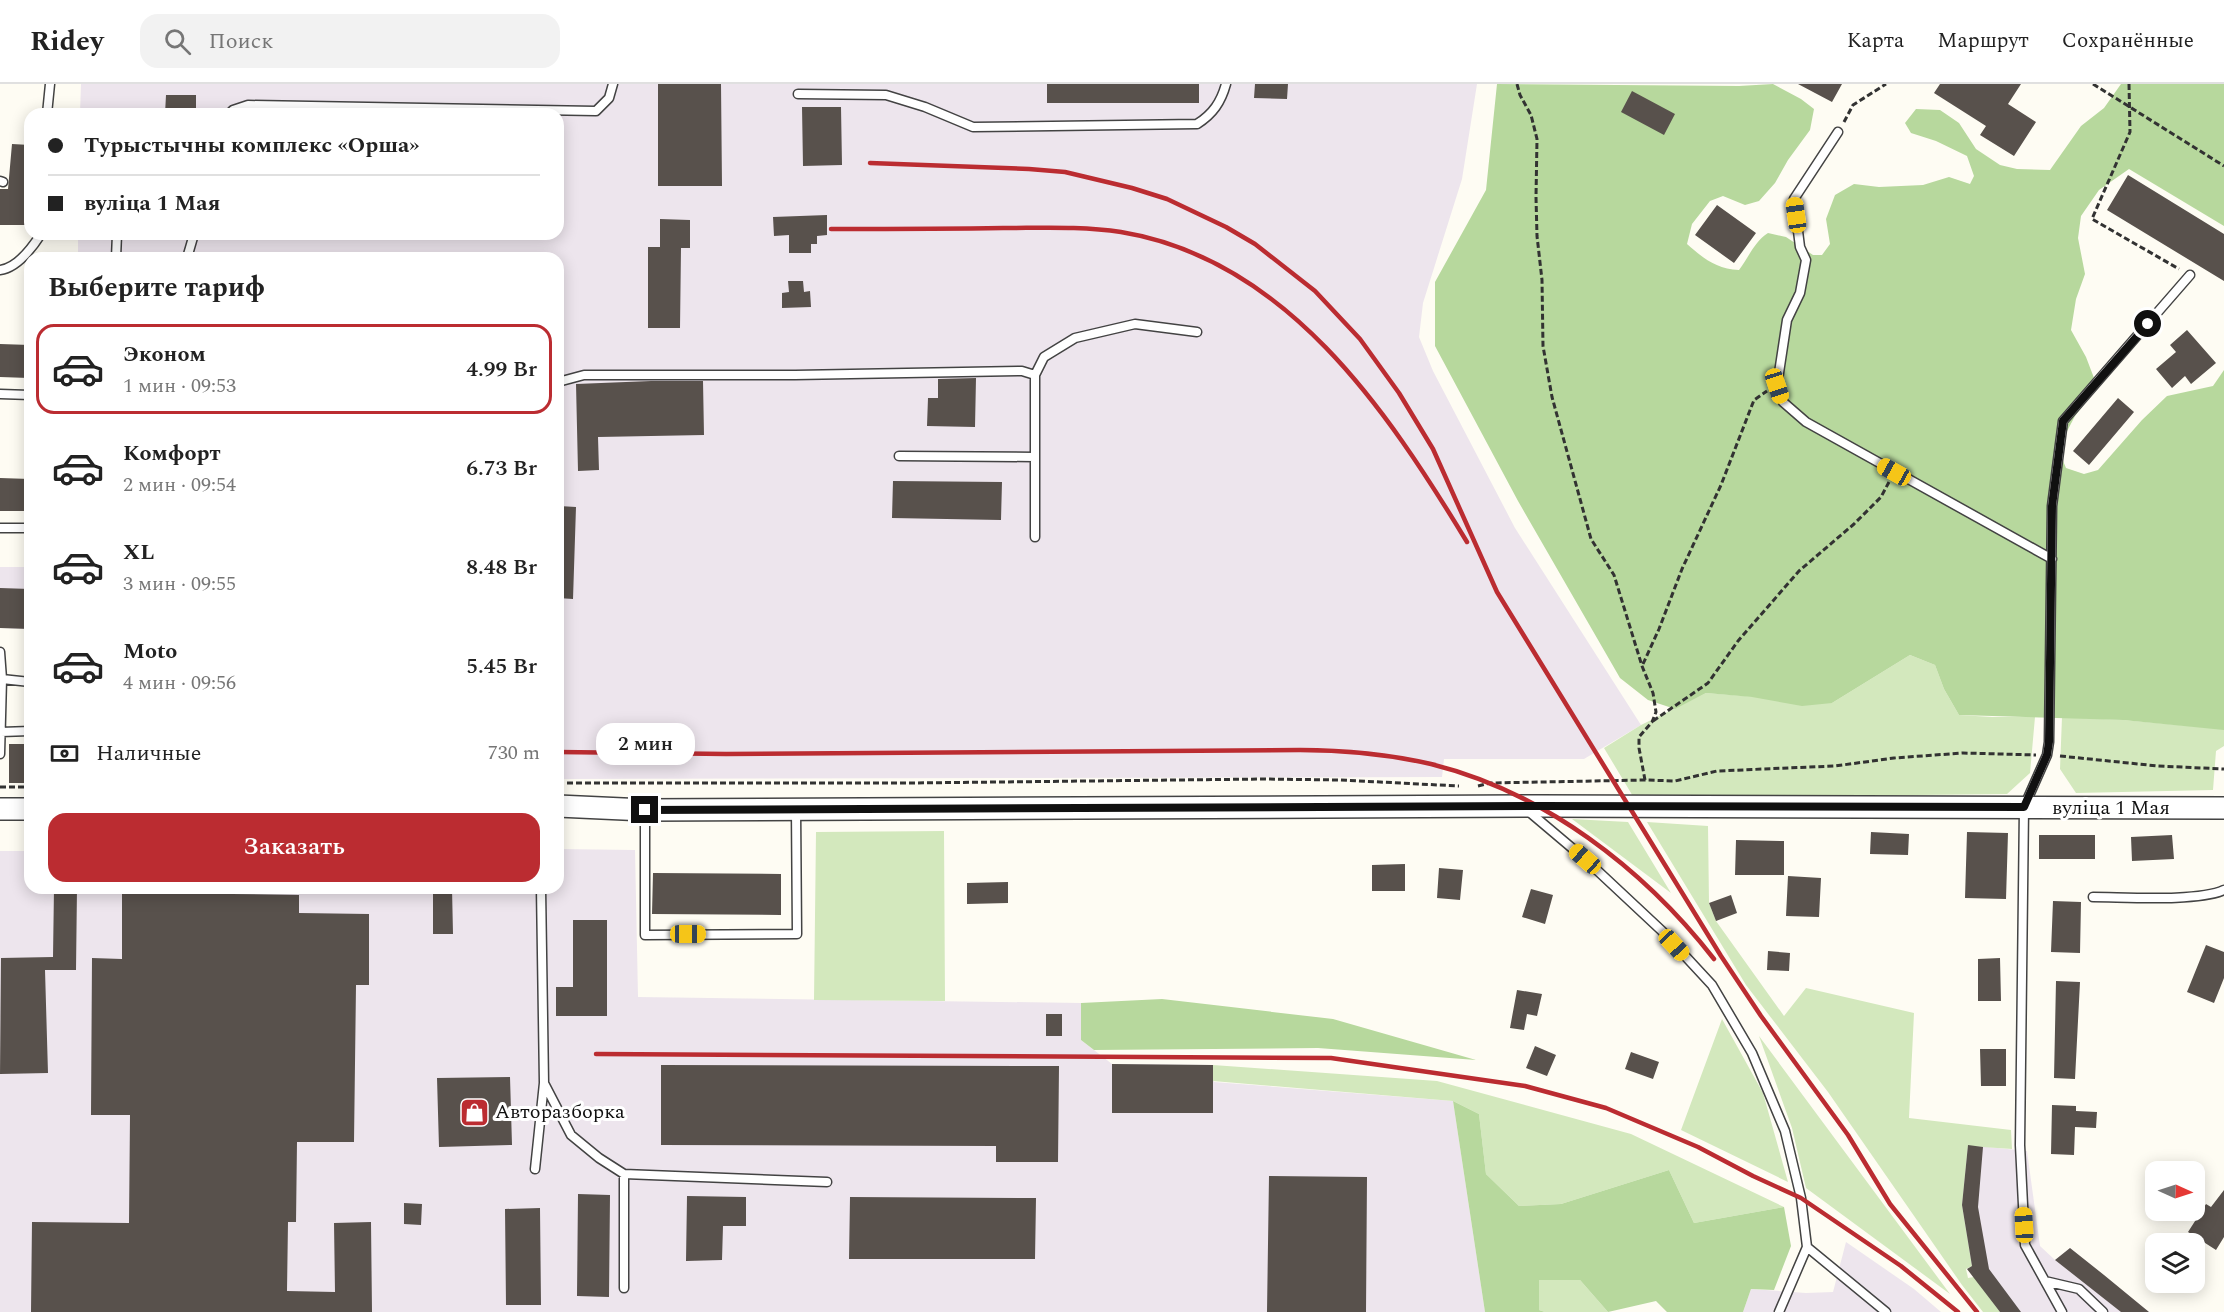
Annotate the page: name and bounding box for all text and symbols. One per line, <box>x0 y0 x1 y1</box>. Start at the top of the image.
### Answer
search box <box>140 14 560 68</box>
text: Ridey <box>30 20 104 63</box>
icon: search <box>161 25 194 58</box>
text: Поиск <box>209 25 274 58</box>
text: Карта <box>1847 25 1904 57</box>
text: Маршрут <box>1937 25 2029 57</box>
text: Сохранённые <box>2062 25 2194 57</box>
text: Турыстычны комплекс «Орша» <box>84 129 420 162</box>
text: вуліца 1 Мая <box>84 187 220 220</box>
car <box>1785 196 1807 234</box>
text: Выберите тариф <box>48 267 265 309</box>
route start <box>2134 310 2161 337</box>
text: Эконом <box>123 338 206 371</box>
icon: car <box>51 342 105 396</box>
text: 4.99 Br <box>466 353 537 386</box>
car <box>1763 366 1791 406</box>
text: 1 мин · 09:53 <box>123 371 236 401</box>
text: Комфорт <box>123 437 221 470</box>
icon: car <box>51 441 105 495</box>
text: 6.73 Br <box>466 452 537 485</box>
car <box>1874 455 1914 489</box>
text: 2 мин · 09:54 <box>123 470 236 500</box>
text: XL <box>123 536 154 569</box>
icon: car <box>51 540 105 594</box>
text: 8.48 Br <box>466 551 537 584</box>
text: 3 мин · 09:55 <box>123 569 236 599</box>
text: Moto <box>123 635 177 668</box>
icon: car <box>51 639 105 693</box>
text: 5.45 Br <box>466 650 537 683</box>
text: 4 мин · 09:56 <box>123 668 236 698</box>
callout: 2 мин <box>596 723 694 765</box>
text: 2 мин <box>618 729 673 759</box>
icon: cash <box>48 737 81 770</box>
text: Наличные <box>96 737 201 770</box>
text: 730 m <box>488 738 540 768</box>
street label: вуліца 1 Мая <box>2052 793 2170 823</box>
route end <box>631 796 658 823</box>
button: Заказать <box>48 813 540 882</box>
car <box>1566 840 1604 878</box>
car <box>670 925 706 943</box>
car <box>1655 926 1693 964</box>
shop icon: Авторазборка <box>458 1096 490 1128</box>
place label: Авторазборка <box>495 1097 625 1127</box>
north arrow <box>2145 1161 2205 1221</box>
map controls <box>2145 1161 2205 1293</box>
car <box>2014 1207 2034 1243</box>
button: layers <box>2145 1233 2205 1293</box>

